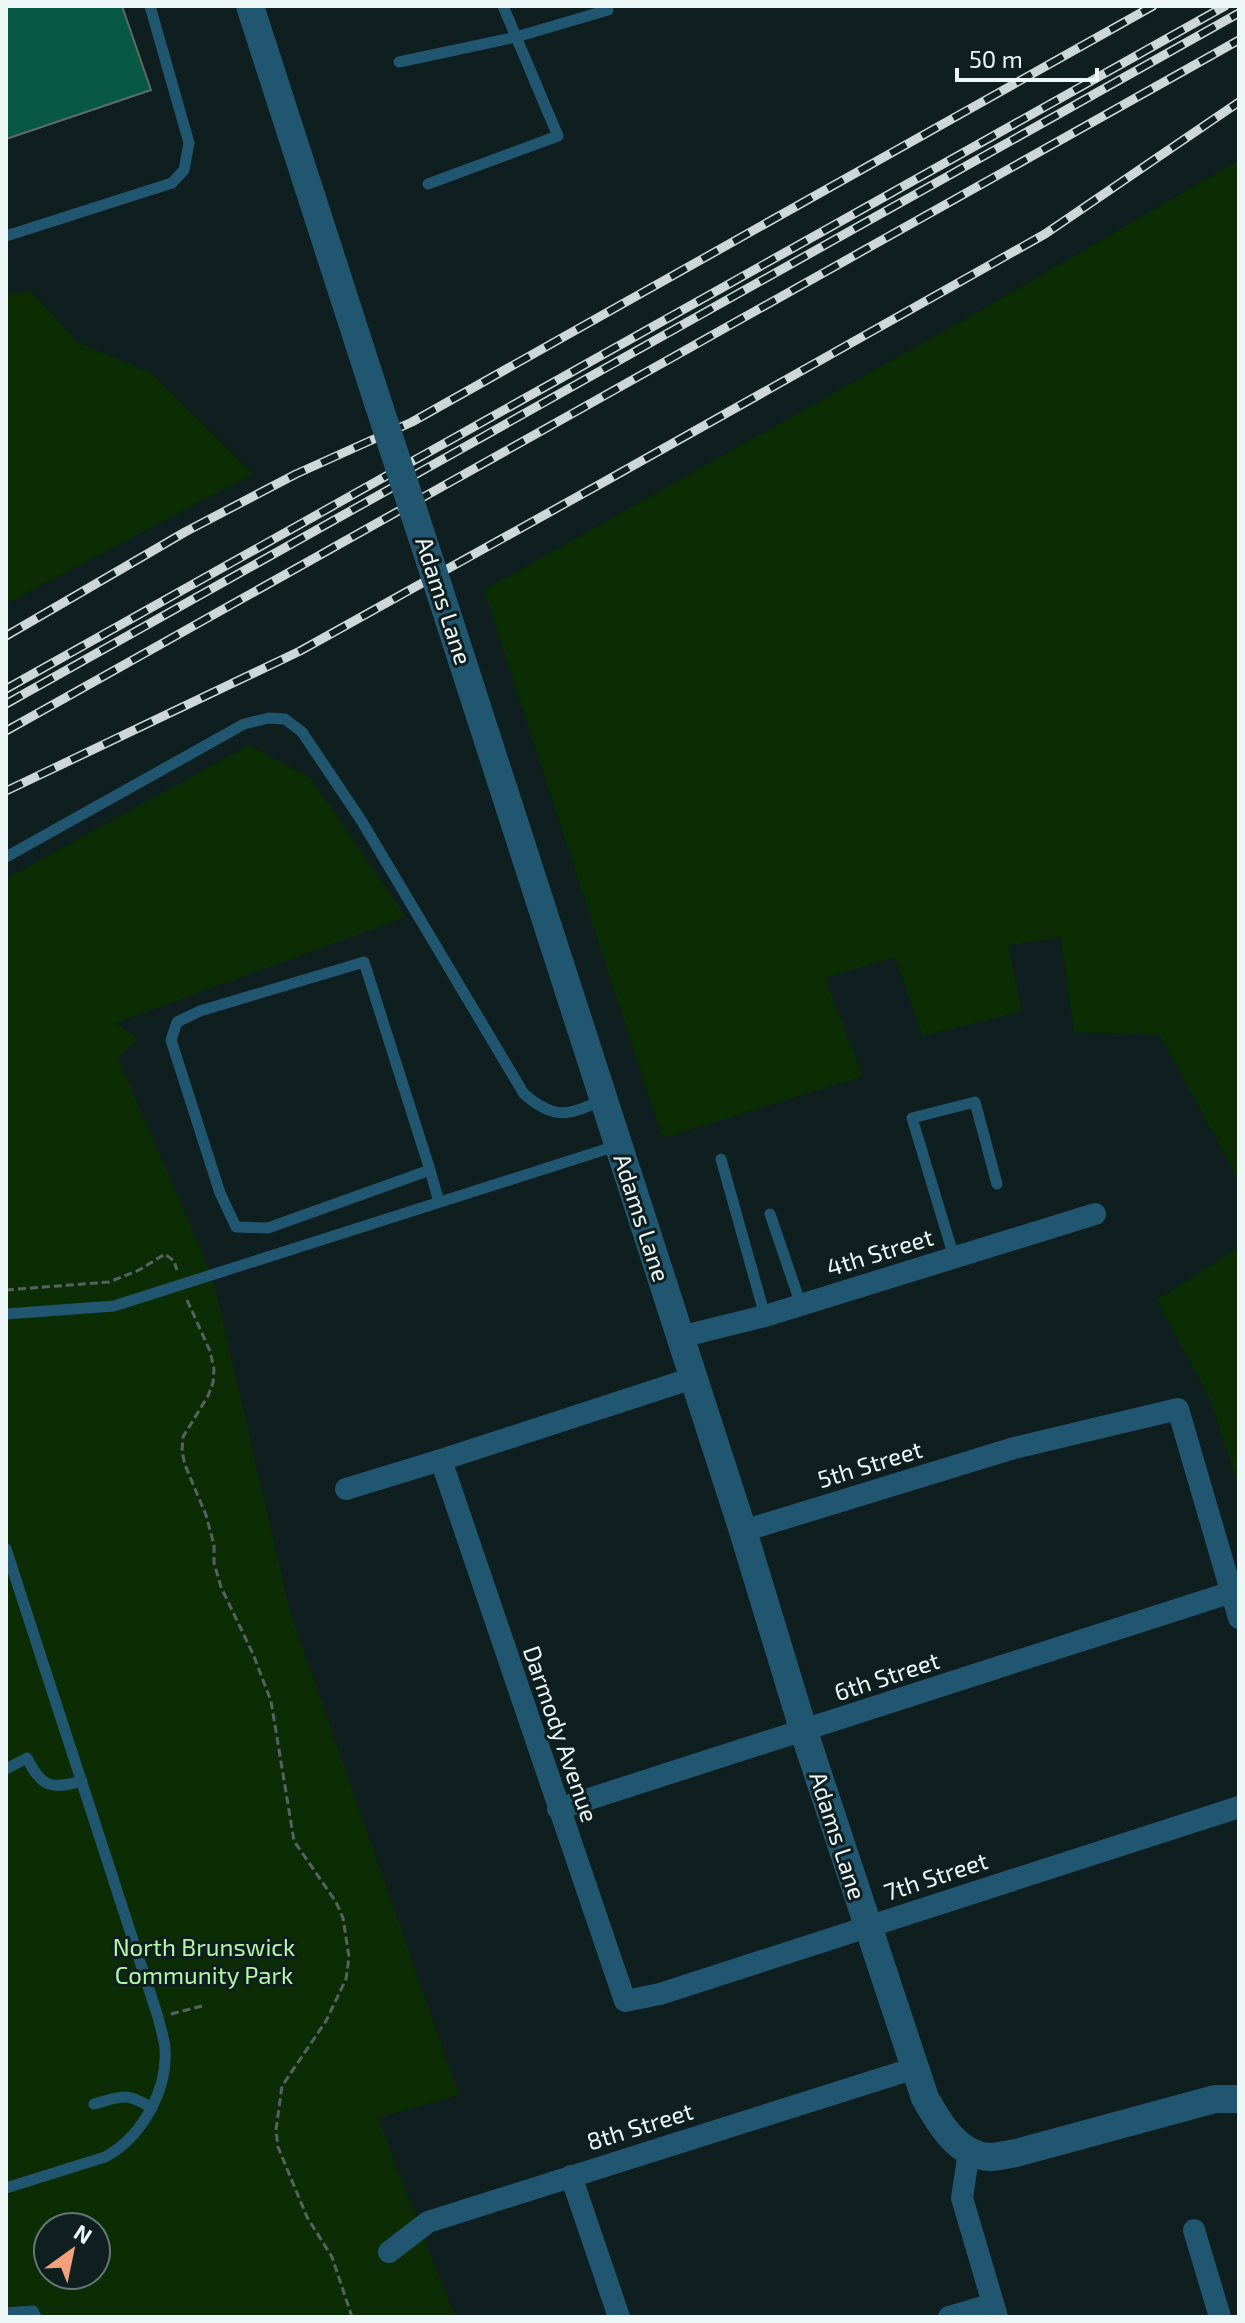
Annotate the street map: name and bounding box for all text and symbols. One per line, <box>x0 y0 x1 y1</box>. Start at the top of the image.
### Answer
scale bar <box>957 32 1097 82</box>
text: 50 m <box>969 44 1023 73</box>
street label: Adams Lane <box>410 533 479 668</box>
street label: Adams Lane <box>608 1150 677 1285</box>
street label: 4th Street <box>823 1222 936 1281</box>
street label: 5th Street <box>814 1434 925 1493</box>
street label: Darmody Avenue <box>518 1642 605 1825</box>
street label: 6th Street <box>830 1645 943 1706</box>
street label: Adams Lane <box>804 1768 873 1903</box>
street label: 7th Street <box>880 1845 991 1906</box>
park label: North Brunswick Community Park <box>113 1932 295 1989</box>
street label: 8th Street <box>583 2096 696 2155</box>
north arrow <box>32 2211 112 2291</box>
text: N <box>70 2218 97 2249</box>

